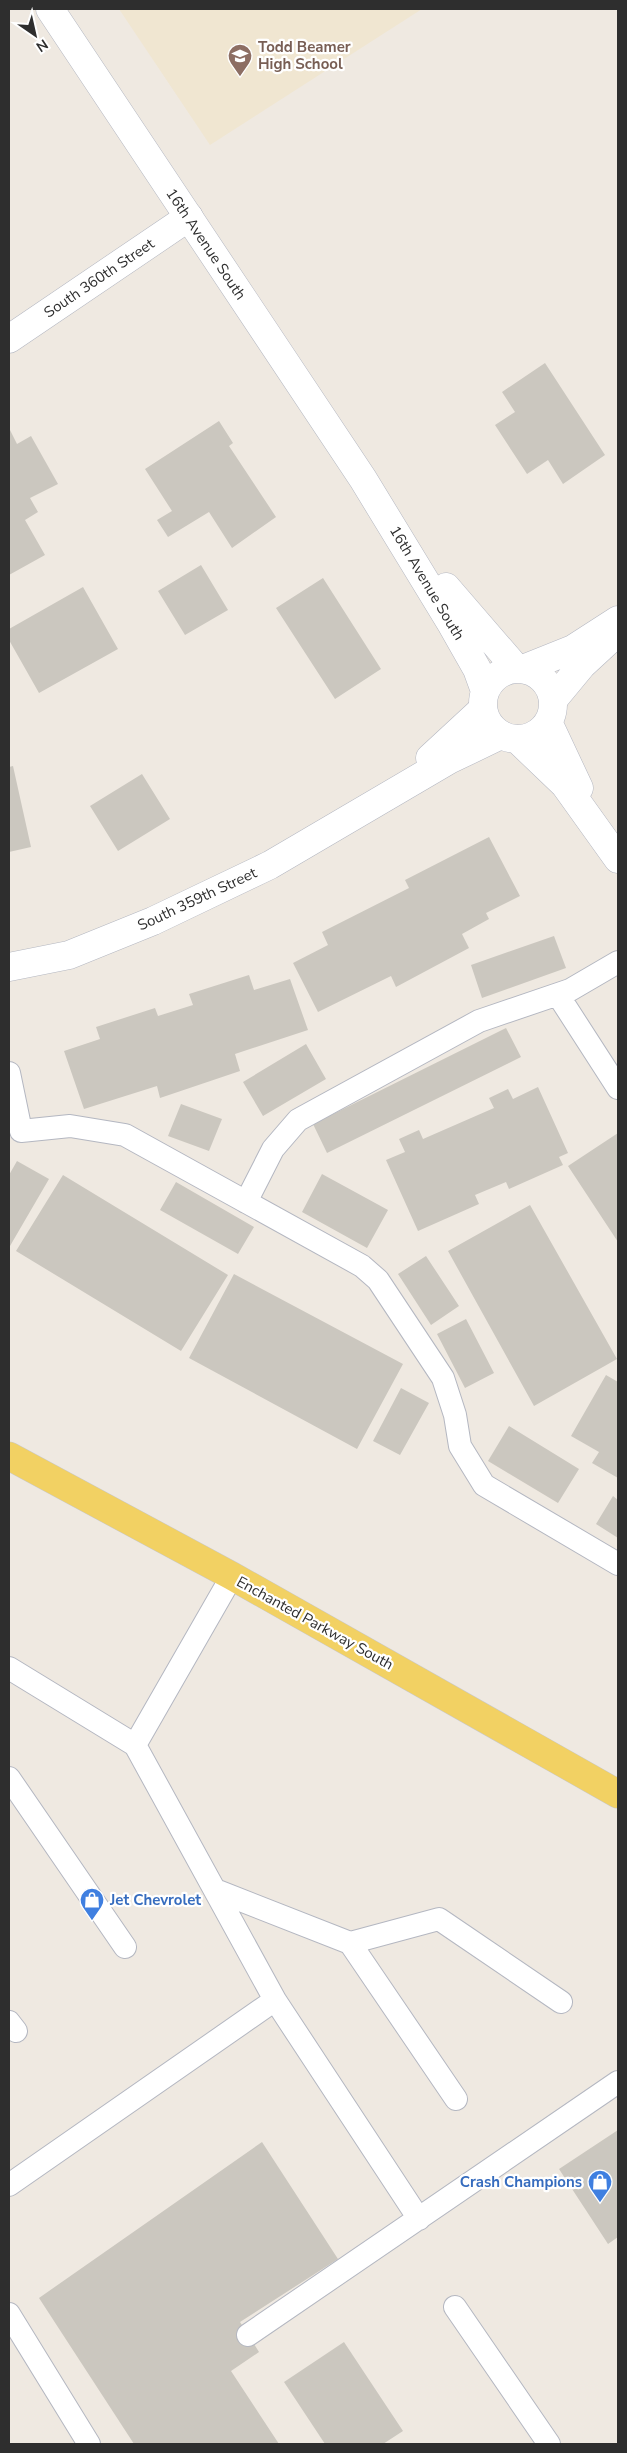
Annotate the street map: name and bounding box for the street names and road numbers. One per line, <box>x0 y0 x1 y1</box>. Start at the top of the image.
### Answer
street label: 16th Avenue South <box>161 184 251 304</box>
street label: South 360th Street <box>40 233 159 322</box>
street label: 16th Avenue South <box>385 522 469 644</box>
street label: South 359th Street <box>134 862 260 935</box>
street label: Enchanted Parkway South <box>233 1572 397 1674</box>

